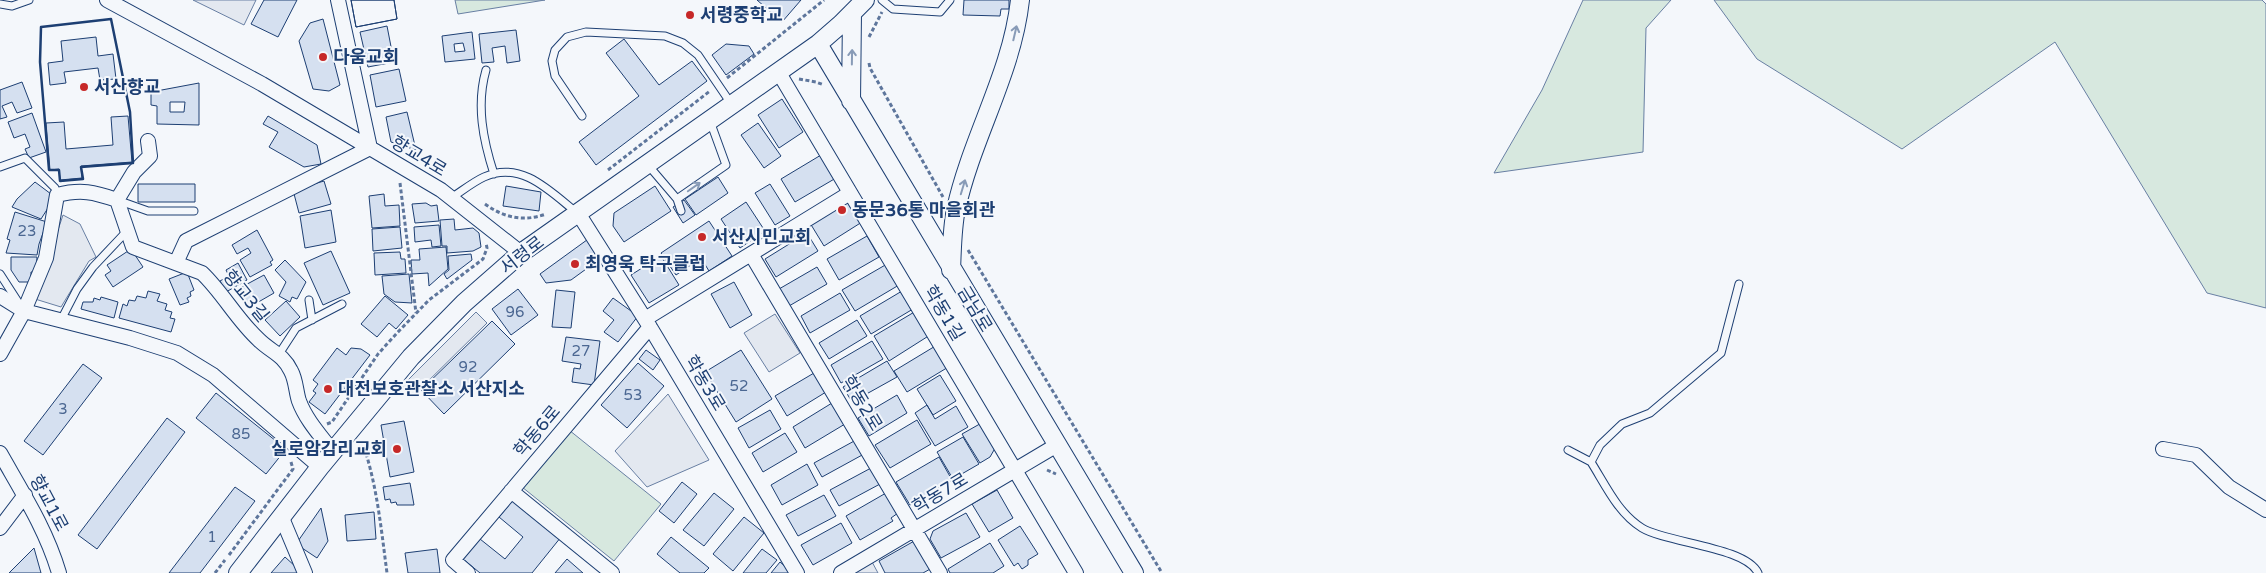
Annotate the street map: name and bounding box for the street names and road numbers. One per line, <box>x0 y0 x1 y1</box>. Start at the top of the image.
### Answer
street label: 향교4로 <box>387 131 451 181</box>
street label: 서령로 <box>496 231 548 279</box>
street label: 향교3길 <box>218 265 274 327</box>
street label: 학동1길 <box>919 281 969 345</box>
street label: 금남로 <box>953 282 997 336</box>
street label: 학동3로 <box>680 351 730 415</box>
street label: 학동2로 <box>837 371 887 435</box>
street label: 학동6로 <box>509 401 565 461</box>
street label: 학동7로 <box>908 468 972 518</box>
street label: 향교1로 <box>25 471 73 535</box>

